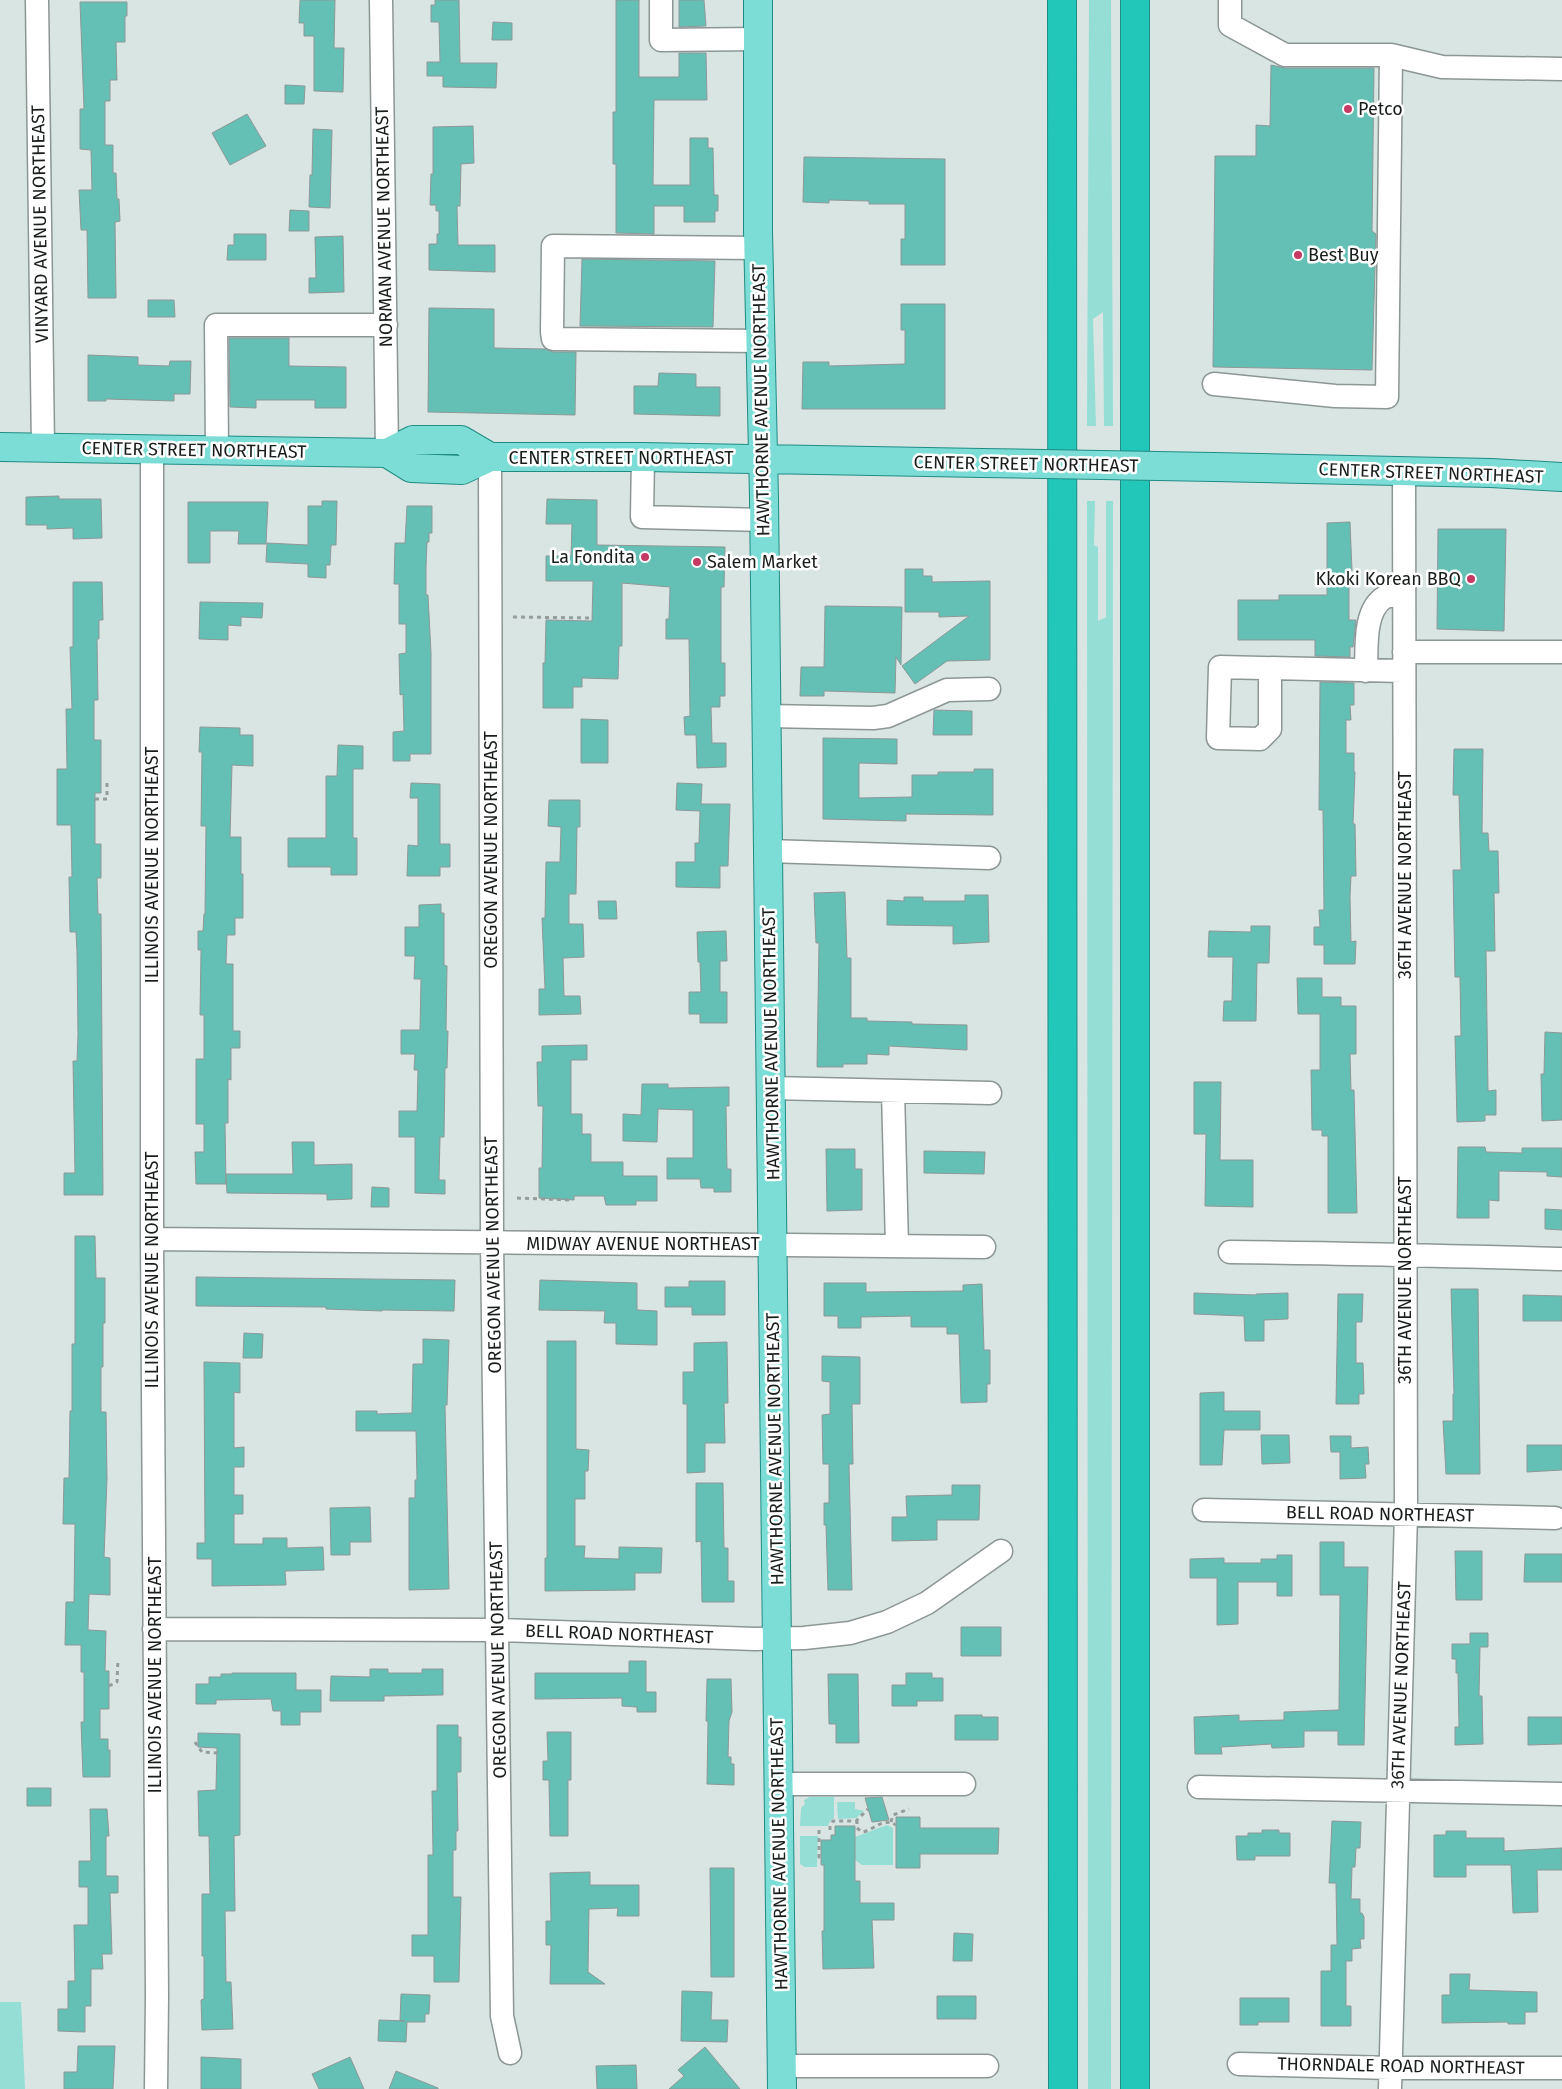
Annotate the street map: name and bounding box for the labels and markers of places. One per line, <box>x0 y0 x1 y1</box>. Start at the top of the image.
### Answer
place label: Petco <box>1358 98 1403 120</box>
marker: Petco <box>1342 103 1354 115</box>
place label: Best Buy <box>1308 244 1379 266</box>
marker: Best Buy <box>1292 249 1304 261</box>
place label: La Fondita <box>550 546 635 568</box>
marker: La Fondita <box>639 551 651 563</box>
place label: Salem Market <box>707 551 818 573</box>
marker: Salem Market <box>691 556 703 568</box>
place label: Kkoki Korean BBQ <box>1315 568 1461 590</box>
marker: Kkoki Korean BBQ <box>1465 573 1477 585</box>

